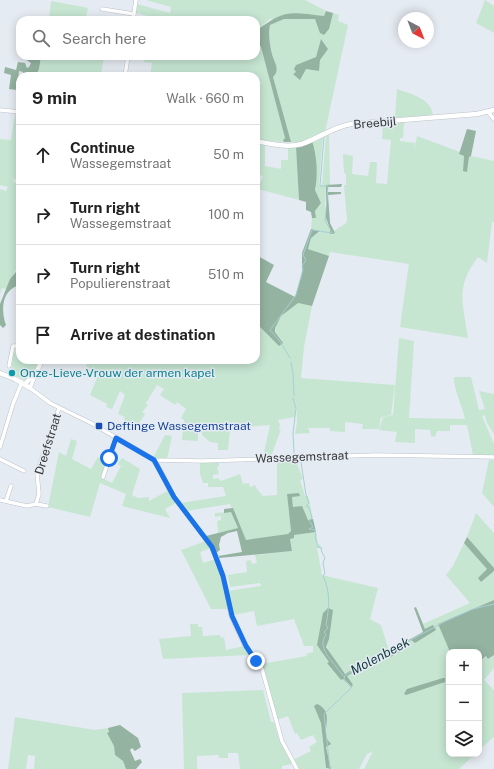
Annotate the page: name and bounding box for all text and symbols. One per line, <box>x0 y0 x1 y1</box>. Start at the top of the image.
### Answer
north arrow <box>398 12 434 48</box>
search box <box>16 16 260 60</box>
icon: search <box>30 27 52 49</box>
text: Search here <box>62 30 146 47</box>
text: 9 min <box>32 88 77 108</box>
text: Walk · 660 m <box>166 91 244 106</box>
street label: Breebijl <box>353 114 398 132</box>
text: Continue <box>70 139 135 156</box>
icon: ahead <box>32 144 54 166</box>
text: 50 m <box>213 147 244 162</box>
text: Wassegemstraat <box>70 156 171 171</box>
text: Turn right <box>70 199 140 216</box>
icon: right <box>32 204 54 226</box>
text: 100 m <box>208 207 244 222</box>
text: Wassegemstraat <box>70 216 171 231</box>
text: Turn right <box>70 259 140 276</box>
icon: right <box>32 264 54 286</box>
text: 510 m <box>208 267 244 282</box>
text: Populierenstraat <box>70 276 171 291</box>
icon: arrive <box>32 324 54 346</box>
text: Arrive at destination <box>70 326 215 343</box>
place label: Onze-Lieve-Vrouw der armen kapel <box>20 366 215 380</box>
marker: Onze-Lieve-Vrouw der armen kapel <box>7 368 17 378</box>
street label: Dreefstraat <box>32 411 64 476</box>
place label: Deftinge Wassegemstraat <box>107 419 251 433</box>
marker: Deftinge Wassegemstraat <box>94 421 104 431</box>
street label: Wassegemstraat <box>255 448 349 466</box>
route start <box>100 449 118 467</box>
water label: Molenbeek <box>348 634 412 678</box>
map controls <box>446 649 482 757</box>
button: + <box>446 649 482 685</box>
route end <box>247 652 265 670</box>
button: − <box>446 685 482 721</box>
button: layers <box>446 721 482 757</box>

